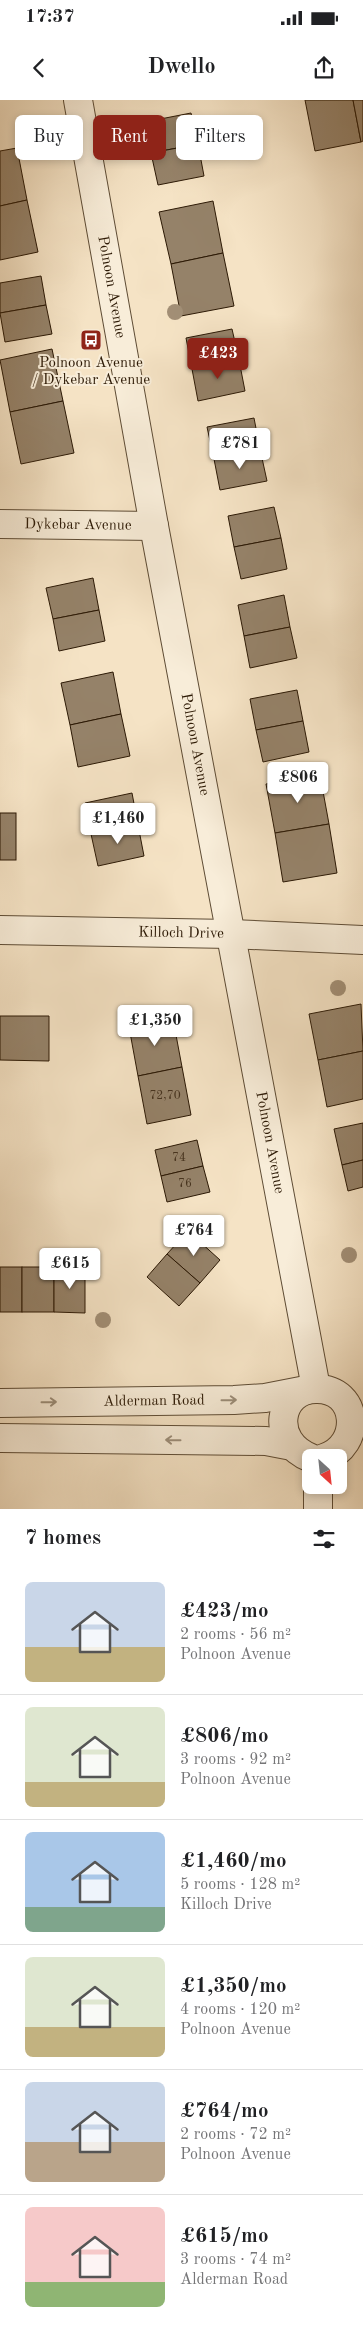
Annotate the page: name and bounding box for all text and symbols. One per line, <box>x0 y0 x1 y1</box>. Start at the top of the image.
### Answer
text: 17:37 <box>25 8 74 27</box>
icon: back <box>25 54 53 82</box>
icon: share <box>310 54 338 82</box>
text: Dwello <box>147 56 216 78</box>
chip: Buy <box>15 115 83 160</box>
chip: Rent <box>93 115 166 160</box>
chip: Filters <box>176 115 263 160</box>
street label: Polnoon Avenue <box>95 235 128 340</box>
bus stop icon: Polnoon Avenue / Dykebar Avenue <box>79 328 103 352</box>
pin: £423 <box>188 338 248 380</box>
text: £423 <box>198 346 238 362</box>
place label: Polnoon Avenue / Dykebar Avenue <box>32 356 150 388</box>
pin: £781 <box>210 428 270 470</box>
text: £781 <box>220 436 260 452</box>
street label: Dykebar Avenue <box>24 517 132 533</box>
street label: Polnoon Avenue <box>178 692 212 797</box>
pin: £806 <box>268 762 328 804</box>
text: £806 <box>278 770 318 786</box>
pin: £1,460 <box>77 802 159 845</box>
text: £1,460 <box>91 811 145 827</box>
street label: Killoch Drive <box>138 925 224 941</box>
pin: £1,350 <box>114 1004 196 1047</box>
text: £1,350 <box>128 1013 182 1029</box>
house number: 72,70 <box>149 1090 181 1102</box>
street label: Polnoon Avenue <box>253 1090 287 1195</box>
house number: 74 <box>172 1152 186 1164</box>
house number: 76 <box>178 1178 192 1190</box>
pin: £764 <box>164 1214 224 1257</box>
text: £764 <box>174 1223 214 1239</box>
pin: £615 <box>40 1248 100 1290</box>
text: £615 <box>50 1256 90 1272</box>
street label: Alderman Road <box>103 1393 205 1409</box>
one-way arrow <box>220 1396 236 1405</box>
one-way arrow <box>40 1397 56 1407</box>
one-way arrow <box>166 1435 182 1445</box>
north arrow <box>302 1449 348 1494</box>
map controls <box>302 1449 347 1494</box>
icon: filters <box>310 1525 338 1553</box>
text: 7 homes <box>25 1528 101 1549</box>
text: £423/mo <box>180 1601 269 1622</box>
icon: home <box>65 1602 125 1662</box>
text: 2 rooms · 56 m² <box>180 1627 291 1643</box>
text: Polnoon Avenue <box>180 1647 291 1663</box>
text: £806/mo <box>180 1726 269 1747</box>
icon: home <box>65 1727 125 1787</box>
text: 3 rooms · 92 m² <box>180 1752 291 1768</box>
text: Polnoon Avenue <box>180 1772 291 1788</box>
text: £1,460/mo <box>180 1851 287 1872</box>
icon: home <box>65 1852 125 1912</box>
text: 5 rooms · 128 m² <box>180 1877 300 1893</box>
text: Killoch Drive <box>180 1897 272 1913</box>
text: £1,350/mo <box>180 1976 287 1997</box>
icon: home <box>65 1977 125 2037</box>
text: 4 rooms · 120 m² <box>180 2002 300 2018</box>
text: Polnoon Avenue <box>180 2022 291 2038</box>
text: £764/mo <box>180 2101 269 2122</box>
icon: home <box>65 2102 125 2162</box>
text: 2 rooms · 72 m² <box>180 2127 291 2143</box>
text: Polnoon Avenue <box>180 2147 291 2163</box>
text: £615/mo <box>180 2226 269 2247</box>
icon: home <box>65 2227 125 2287</box>
text: 3 rooms · 74 m² <box>180 2252 291 2268</box>
text: Alderman Road <box>180 2272 288 2288</box>

